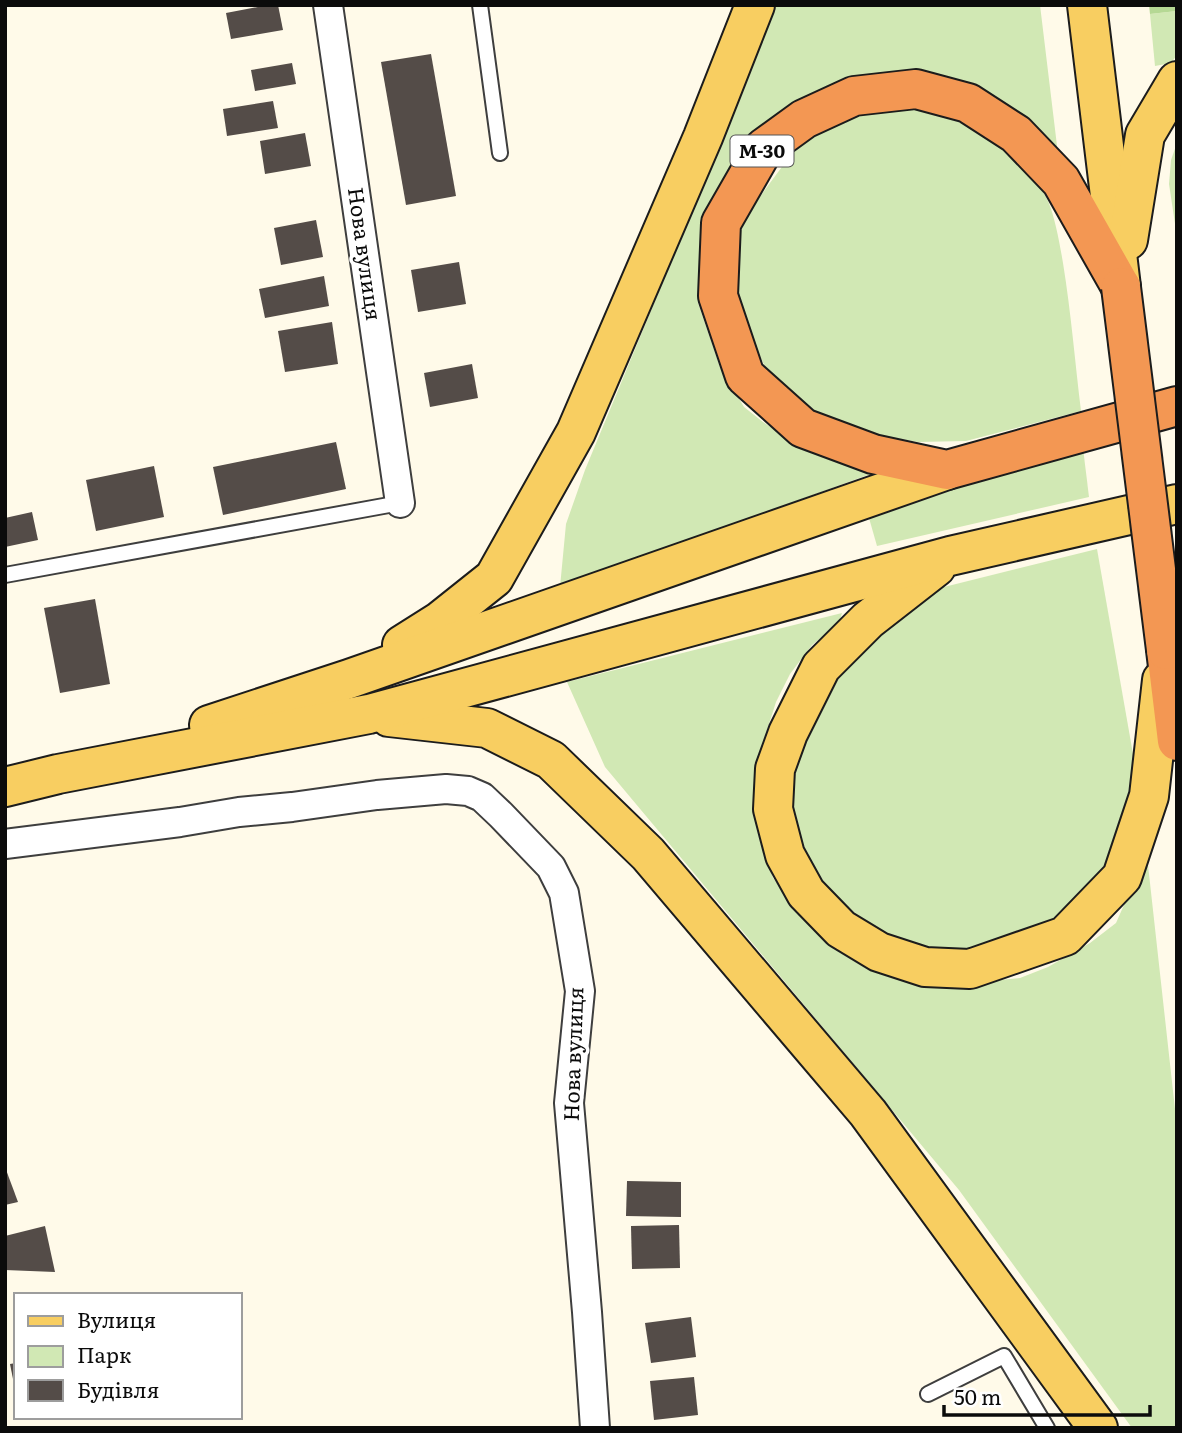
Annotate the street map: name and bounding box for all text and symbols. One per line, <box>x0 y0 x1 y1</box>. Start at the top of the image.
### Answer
road number: М-30 <box>730 136 794 167</box>
street label: Нова вулиця <box>342 185 391 322</box>
street label: Нова вулиця <box>554 986 589 1122</box>
legend <box>14 1293 242 1419</box>
text: Вулиця <box>77 1303 156 1334</box>
text: Парк <box>77 1338 132 1369</box>
text: Будівля <box>77 1373 159 1404</box>
scale bar <box>944 1374 1150 1418</box>
text: 50 m <box>954 1380 1001 1411</box>

